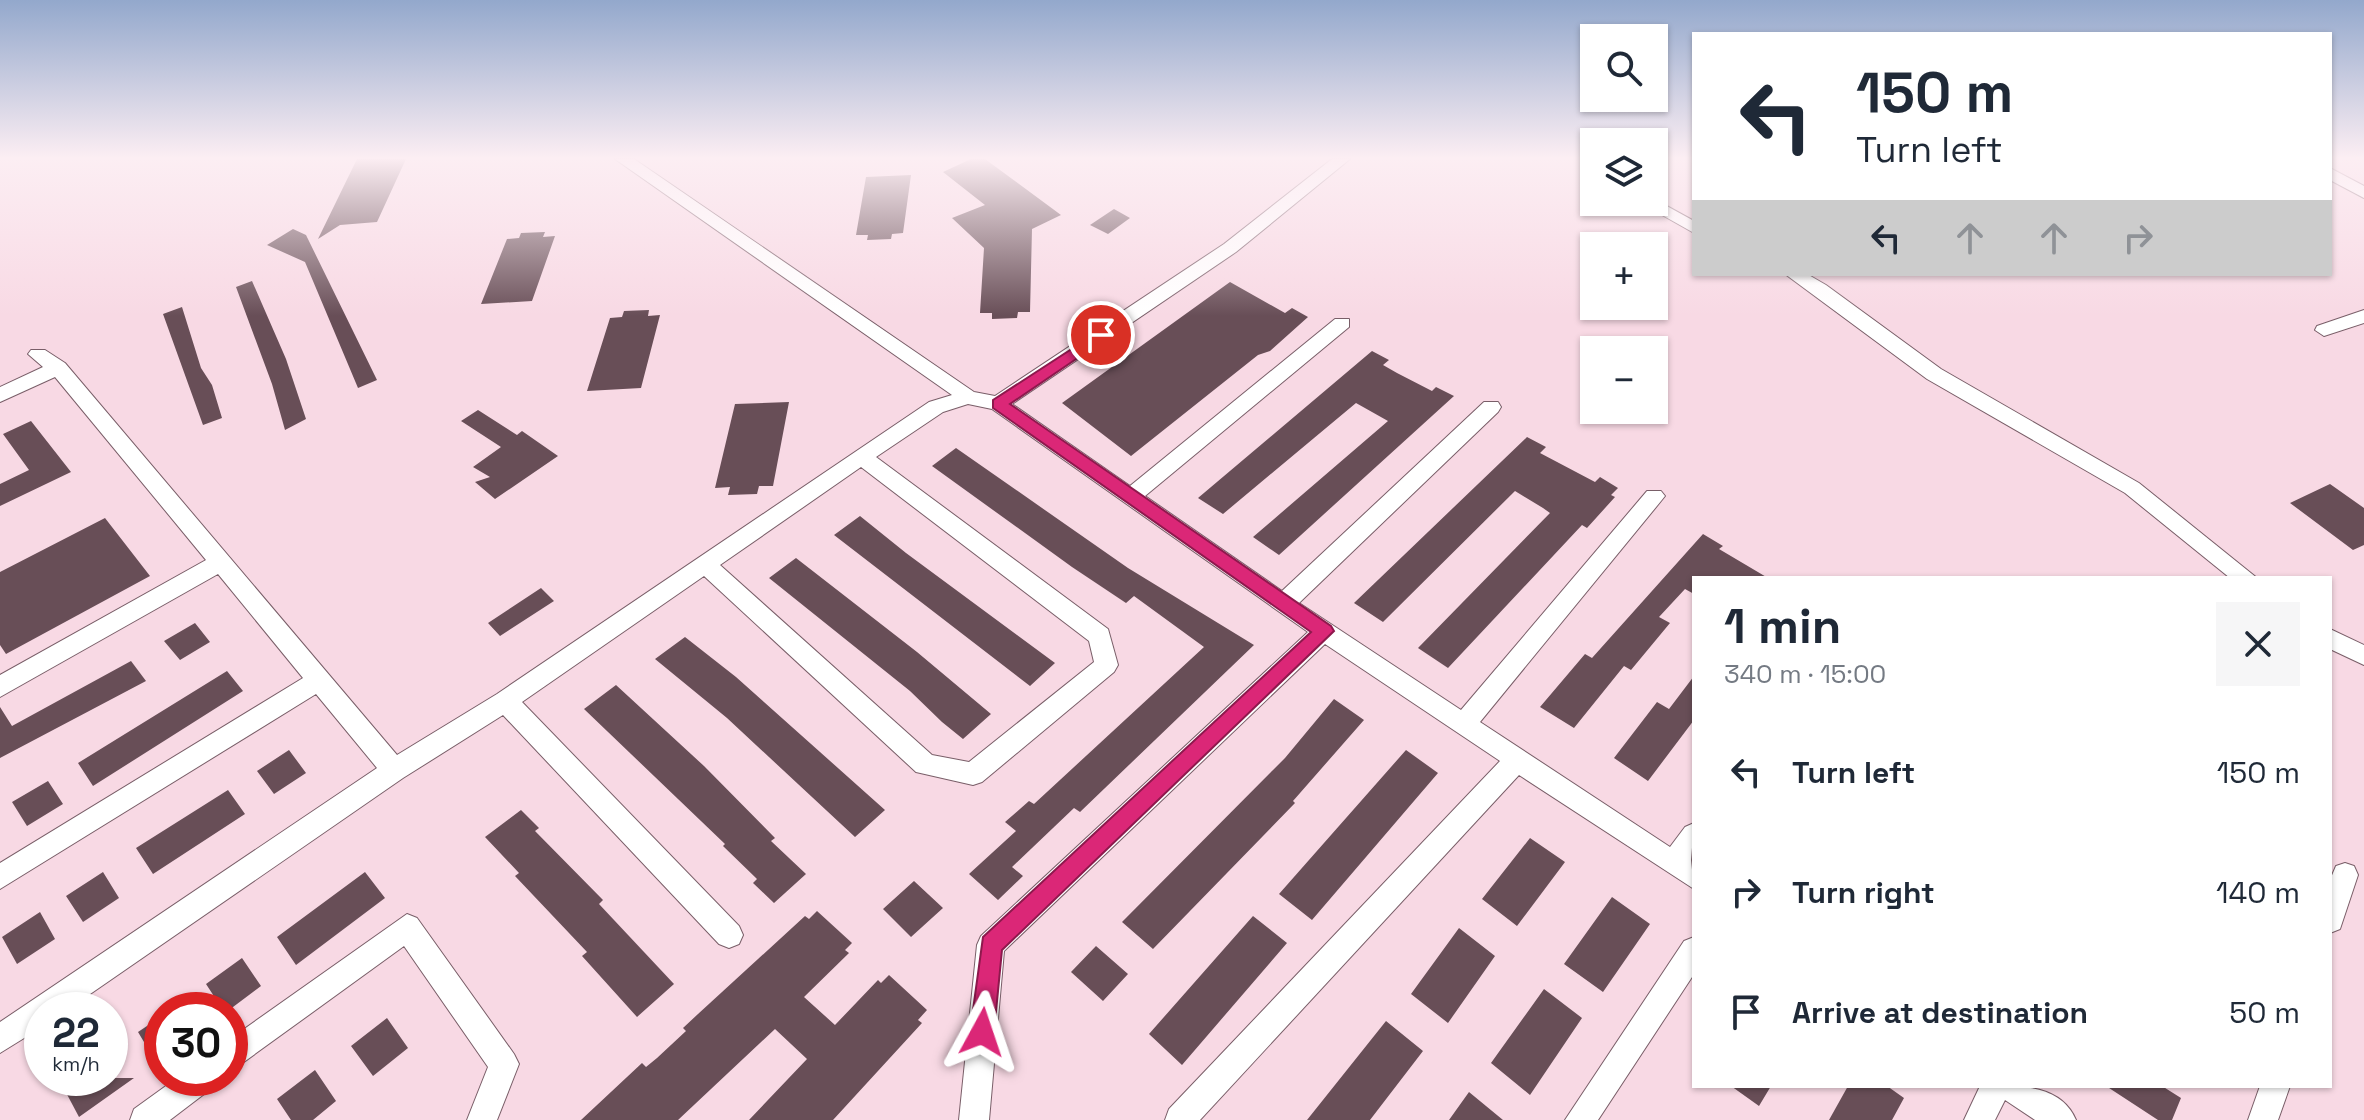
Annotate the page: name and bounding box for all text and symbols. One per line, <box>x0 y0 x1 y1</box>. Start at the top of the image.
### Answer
map controls <box>1580 24 1668 424</box>
button: search <box>1580 24 1668 112</box>
text: 150 m <box>1856 57 2013 128</box>
icon: left <box>1724 64 1828 168</box>
text: Turn left <box>1856 127 2003 173</box>
button: layers <box>1580 128 1668 216</box>
icon: left <box>1864 216 1908 260</box>
icon: ahead <box>1948 216 1992 260</box>
icon: ahead <box>2032 216 2076 260</box>
icon: right <box>2116 216 2160 260</box>
button: + <box>1580 232 1668 320</box>
pin <box>1067 301 1135 369</box>
icon: arrive <box>1079 313 1123 357</box>
button: − <box>1580 336 1668 424</box>
text: 1 min <box>1724 596 1841 657</box>
button: close <box>2216 602 2300 686</box>
text: 340 m · 15:00 <box>1724 657 1886 691</box>
icon: left <box>1724 750 1768 794</box>
text: Turn left <box>1792 753 1915 792</box>
text: 150 m <box>2217 753 2300 792</box>
icon: right <box>1724 870 1768 914</box>
text: Turn right <box>1792 873 1935 912</box>
text: 140 m <box>2216 873 2300 912</box>
position arrow <box>940 990 1024 1074</box>
icon: arrive <box>1724 990 1768 1034</box>
speed limit sign: 30 <box>144 992 248 1096</box>
text: Arrive at destination <box>1792 993 2088 1032</box>
text: 50 m <box>2229 993 2300 1032</box>
text: 22 <box>52 1008 100 1059</box>
text: km/h <box>52 1051 100 1077</box>

